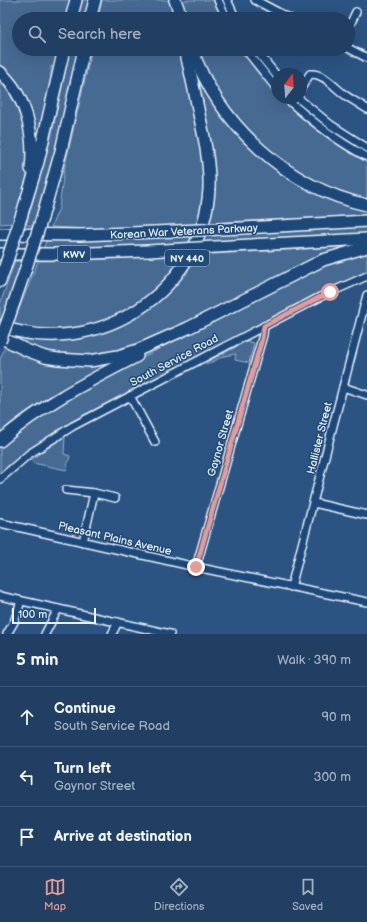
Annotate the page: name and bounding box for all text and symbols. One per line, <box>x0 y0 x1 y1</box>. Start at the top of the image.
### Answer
search box <box>12 12 355 56</box>
icon: search <box>26 23 48 45</box>
text: Search here <box>58 25 141 44</box>
north arrow <box>271 68 307 104</box>
street label: Korean War Veterans Parkway <box>110 221 258 242</box>
road number: KWV <box>58 246 90 262</box>
road number: NY 440 <box>165 250 209 266</box>
route start <box>321 283 339 301</box>
street label: South Service Road <box>128 332 221 389</box>
street label: Hallister Street <box>304 400 335 475</box>
street label: Gaynor Street <box>205 408 236 478</box>
street label: Pleasant Plains Avenue <box>57 519 173 558</box>
route end <box>187 558 205 576</box>
scale bar <box>12 606 96 625</box>
text: 100 m <box>18 608 47 621</box>
text: 5 min <box>16 650 59 670</box>
text: Walk · 390 m <box>277 652 351 668</box>
text: Continue <box>54 699 116 718</box>
icon: ahead <box>16 706 38 728</box>
text: 90 m <box>322 709 351 725</box>
text: South Service Road <box>54 718 170 734</box>
text: Turn left <box>54 759 111 778</box>
icon: left <box>16 766 38 788</box>
text: 300 m <box>313 769 351 785</box>
text: Gaynor Street <box>54 778 135 794</box>
icon: arrive <box>16 826 38 848</box>
text: Arrive at destination <box>54 827 192 846</box>
tab: Map <box>44 876 66 913</box>
tab: Directions <box>154 876 204 913</box>
tab: Saved <box>292 876 323 913</box>

